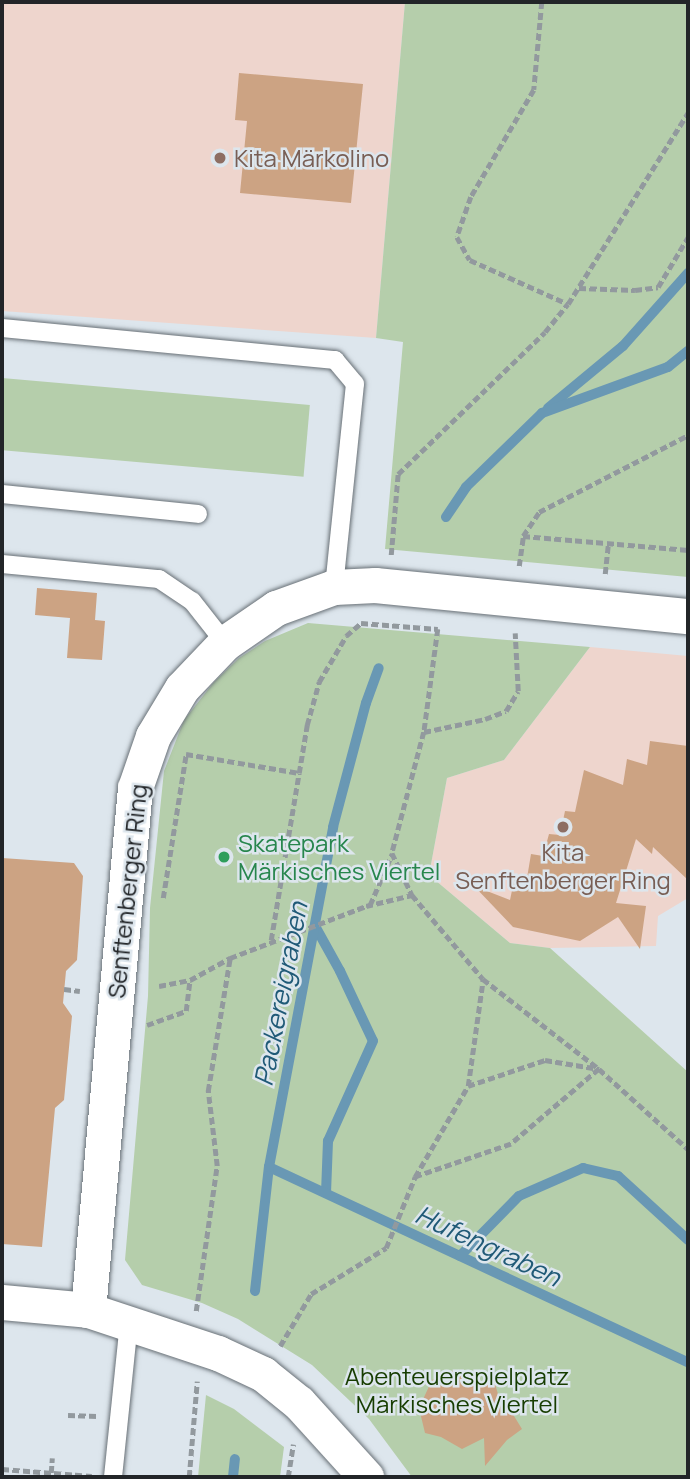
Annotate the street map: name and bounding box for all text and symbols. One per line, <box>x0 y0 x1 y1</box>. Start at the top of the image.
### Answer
place label: Kita Märkolino <box>234 144 389 172</box>
marker: Kita Märkolino <box>212 150 228 166</box>
street label: Senftenberger Ring <box>101 782 153 1000</box>
marker: Kita Senftenberger Ring <box>555 819 571 835</box>
place label: Skatepark Märkisches Viertel <box>238 829 440 885</box>
place label: Kita Senftenberger Ring <box>455 838 671 894</box>
marker: Skatepark Märkisches Viertel <box>216 849 232 865</box>
water label: Packereigraben <box>248 899 314 1089</box>
water label: Hufengraben <box>410 1199 566 1293</box>
park label: Abenteuerspielplatz Märkisches Viertel <box>345 1362 569 1418</box>

